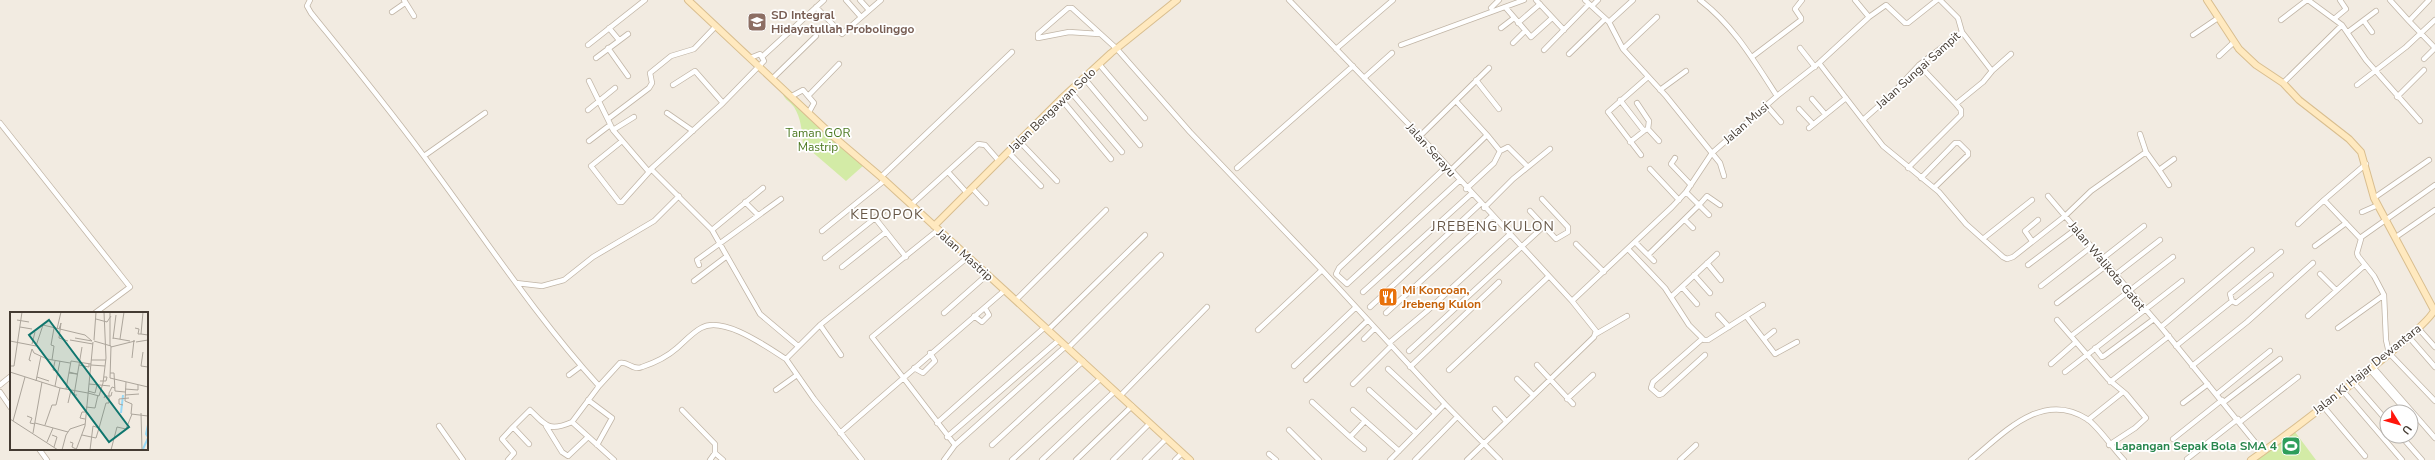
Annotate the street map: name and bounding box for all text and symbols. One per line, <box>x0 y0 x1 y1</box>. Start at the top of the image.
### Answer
place label: SD Integral Hidayatullah Probolinggo <box>771 7 915 37</box>
school or university icon: SD Integral Hidayatullah Probolinggo <box>746 11 768 33</box>
street label: Jalan Sungai Sampit <box>1872 27 1964 113</box>
street label: Jalan Bengawan Solo <box>1004 64 1099 156</box>
street label: Jalan Musi <box>1719 99 1772 148</box>
street label: Jalan Serayu <box>1402 119 1459 180</box>
park label: Taman GOR Mastrip <box>785 125 851 155</box>
district label: KEDOPOK <box>850 205 924 224</box>
district label: JREBENG KULON <box>1430 217 1555 236</box>
street label: Jalan Walikota Gatot <box>2064 217 2149 314</box>
street label: Jalan Mastrip <box>933 225 997 285</box>
place label: Mi Koncoan, Jrebeng Kulon <box>1401 282 1481 312</box>
restaurant icon: Mi Koncoan, Jrebeng Kulon <box>1377 286 1399 308</box>
inset map <box>10 312 148 450</box>
street label: Jalan Ki Hajar Dewantara <box>2309 320 2424 418</box>
north arrow <box>2379 404 2419 444</box>
text: U <box>2398 422 2415 437</box>
sports icon: Lapangan Sepak Bola SMA 4 <box>2280 435 2302 457</box>
place label: Lapangan Sepak Bola SMA 4 <box>2115 438 2277 454</box>

